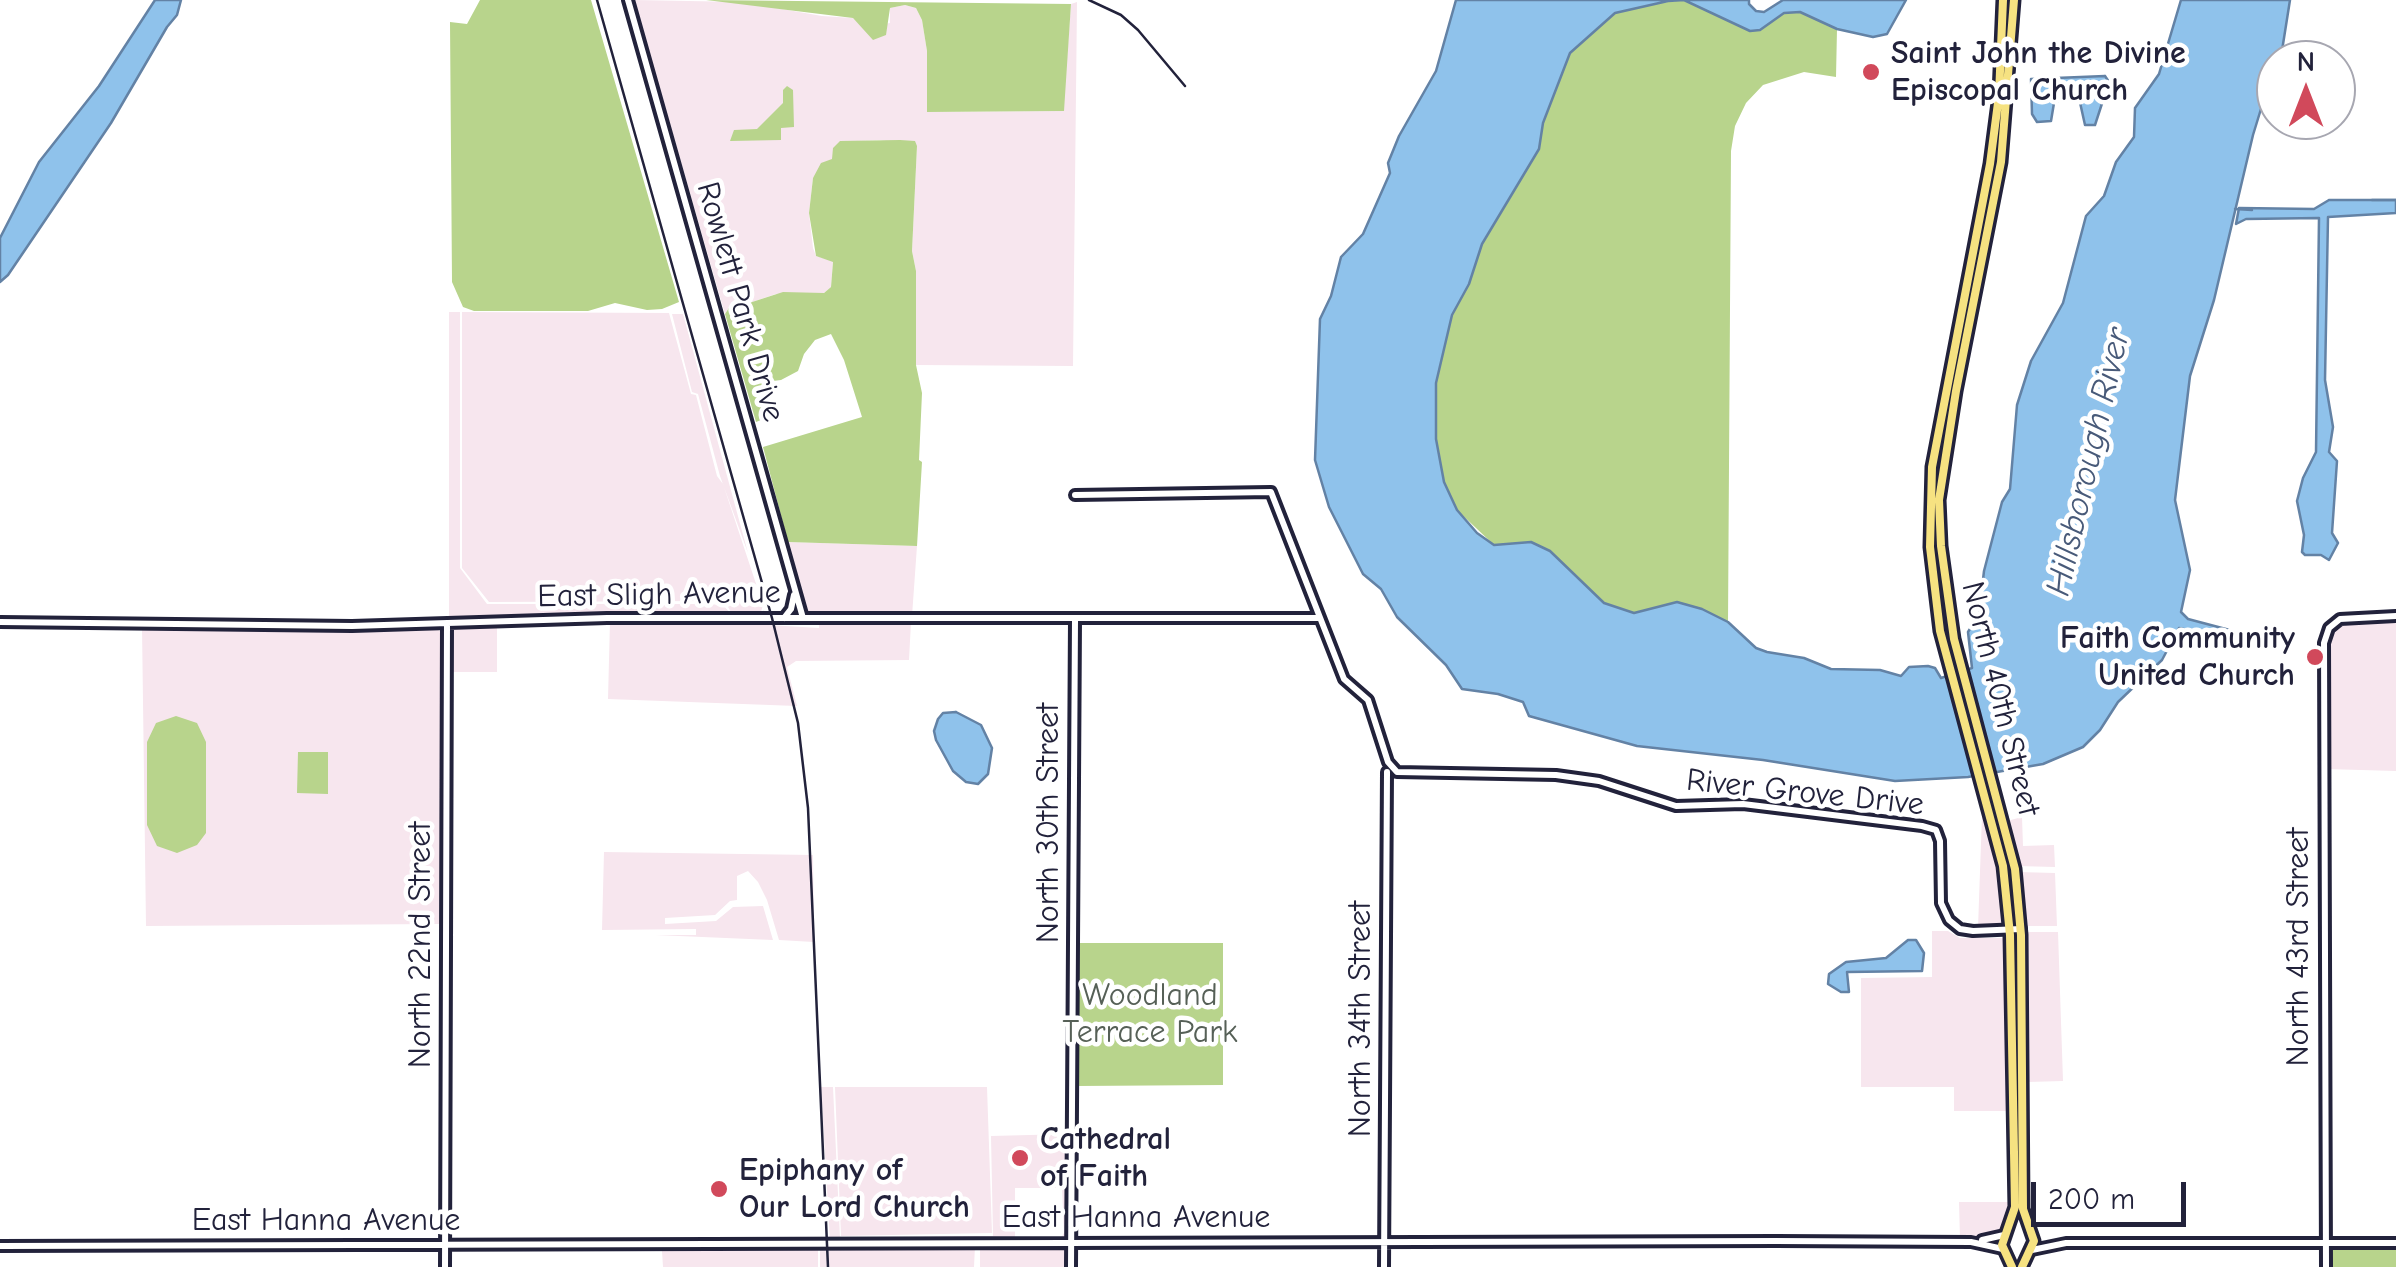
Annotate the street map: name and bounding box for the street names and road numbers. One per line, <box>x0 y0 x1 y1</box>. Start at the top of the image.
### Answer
street label: Rowlett Park Drive <box>687 178 793 426</box>
street label: East Sligh Avenue <box>537 574 781 616</box>
street label: North 40th Street <box>1952 578 2048 820</box>
street label: North 30th Street <box>1030 703 1068 943</box>
street label: River Grove Drive <box>1684 761 1926 825</box>
street label: North 22nd Street <box>402 822 440 1068</box>
street label: North 43rd Street <box>2280 828 2318 1066</box>
street label: North 34th Street <box>1342 901 1380 1137</box>
street label: East Hanna Avenue <box>1002 1199 1270 1237</box>
street label: East Hanna Avenue <box>192 1202 460 1240</box>

